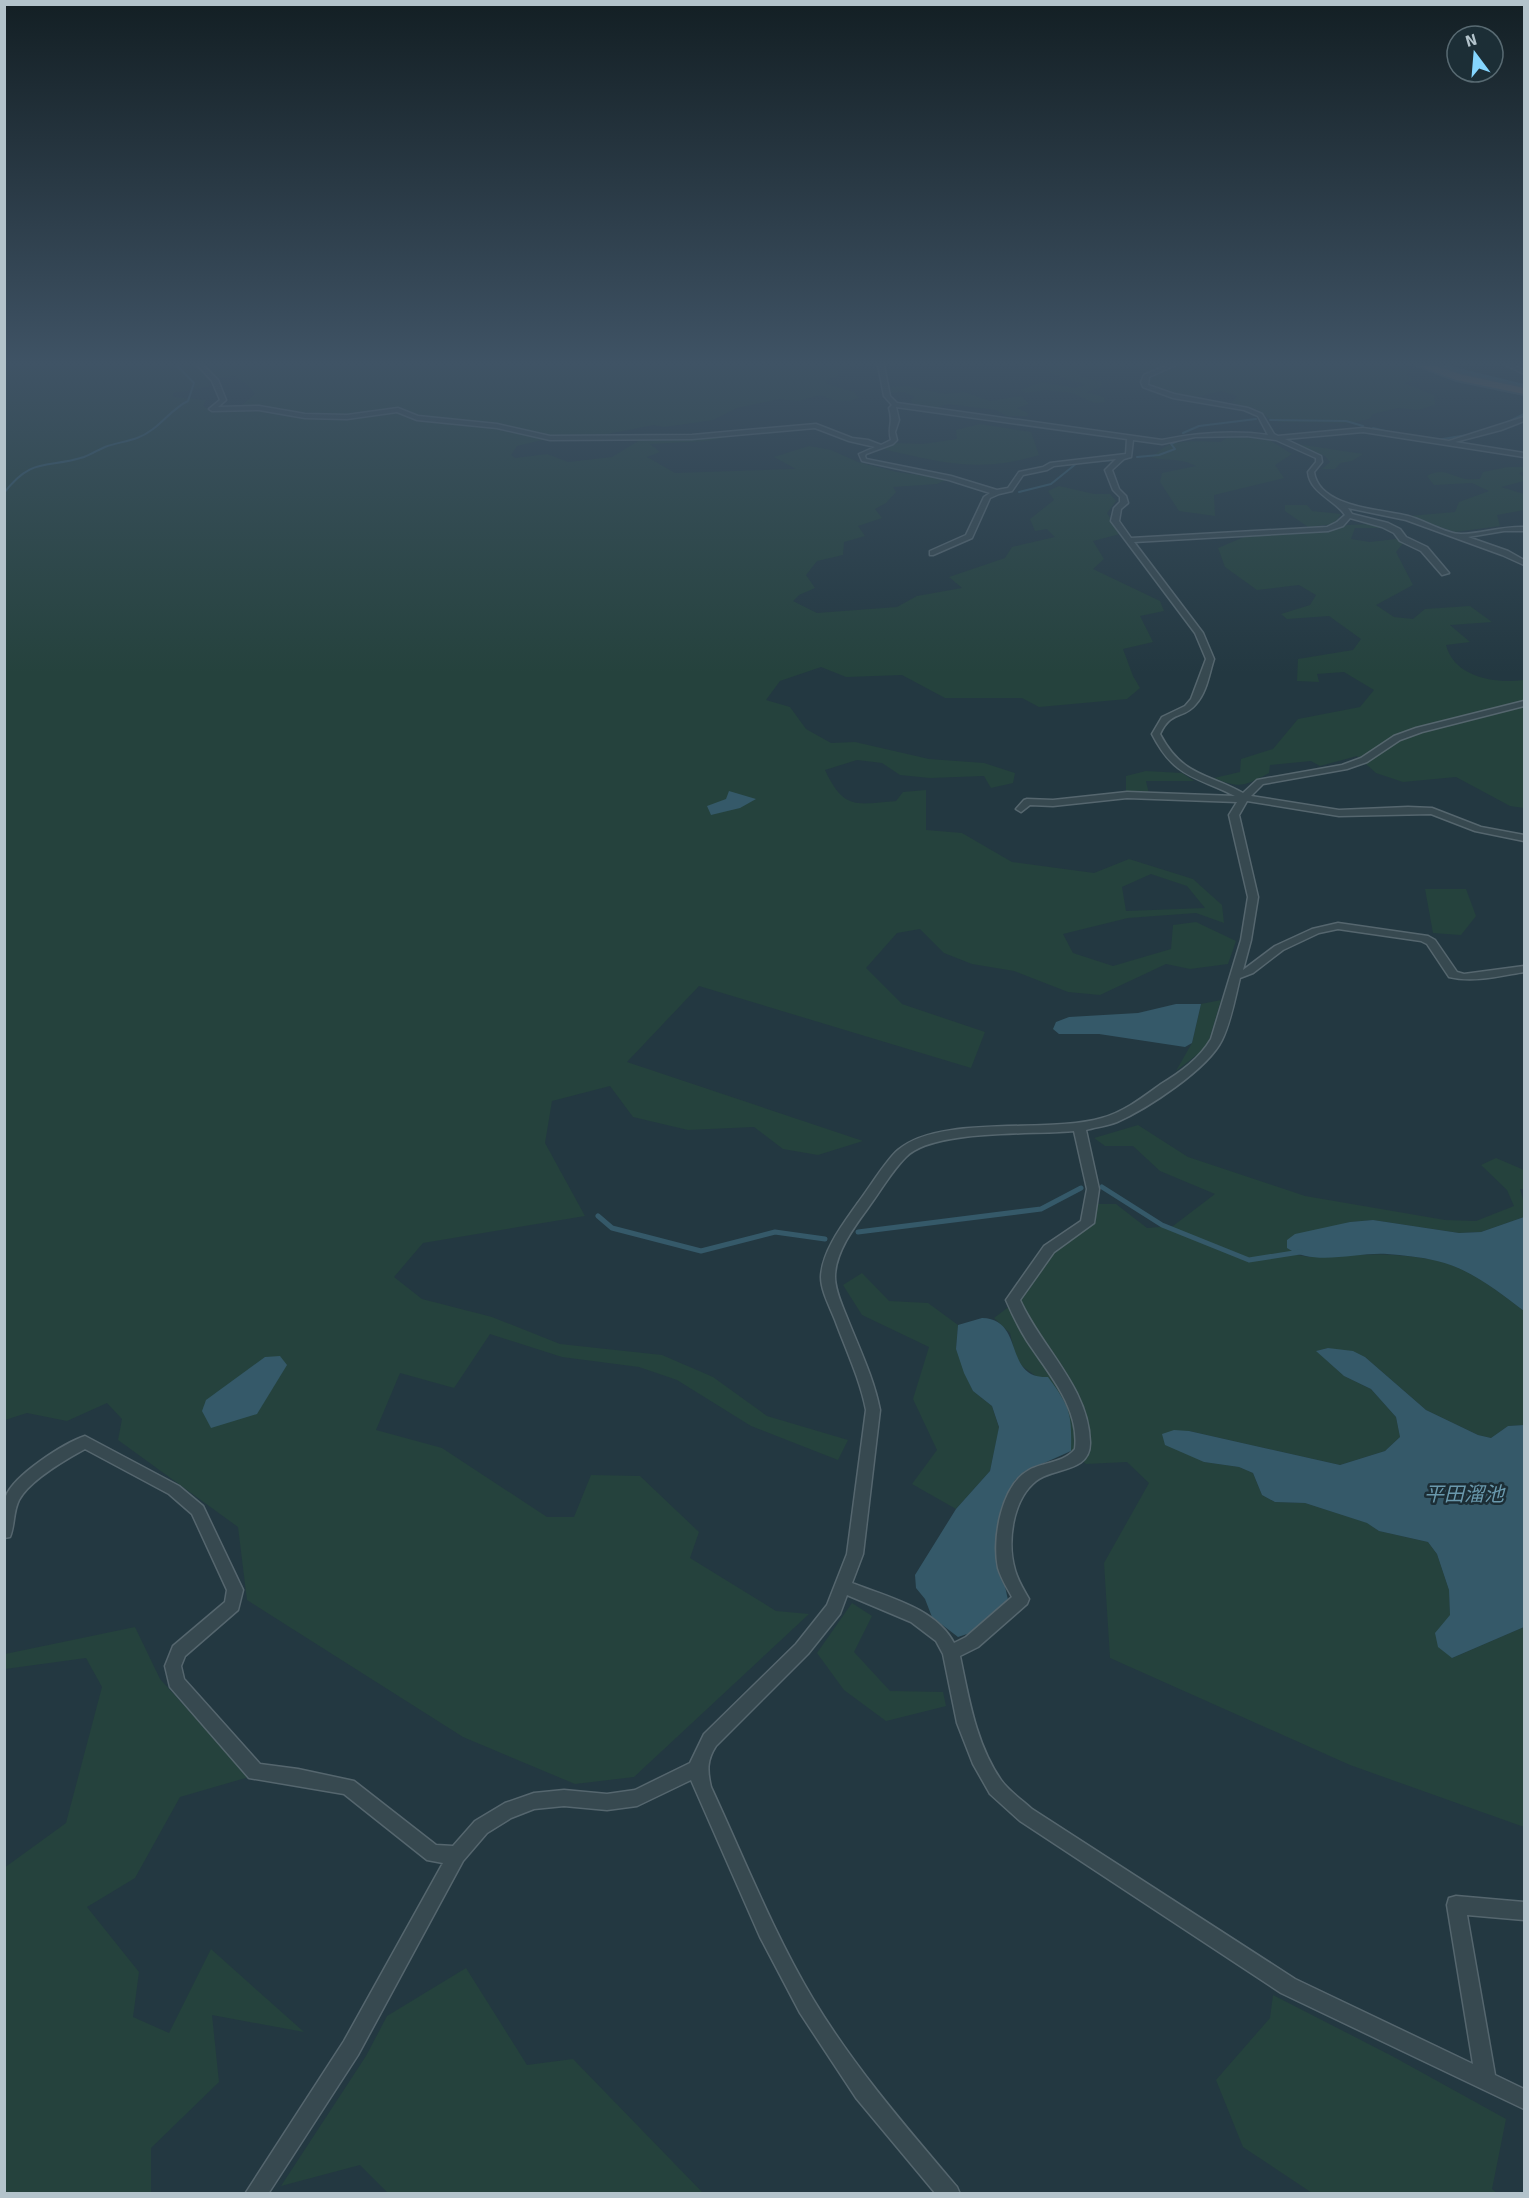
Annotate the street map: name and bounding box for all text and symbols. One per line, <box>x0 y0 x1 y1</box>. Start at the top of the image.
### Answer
north arrow <box>1445 24 1505 84</box>
text: N <box>1463 29 1479 52</box>
water label: 平田溜池 <box>1424 1482 1506 1507</box>

